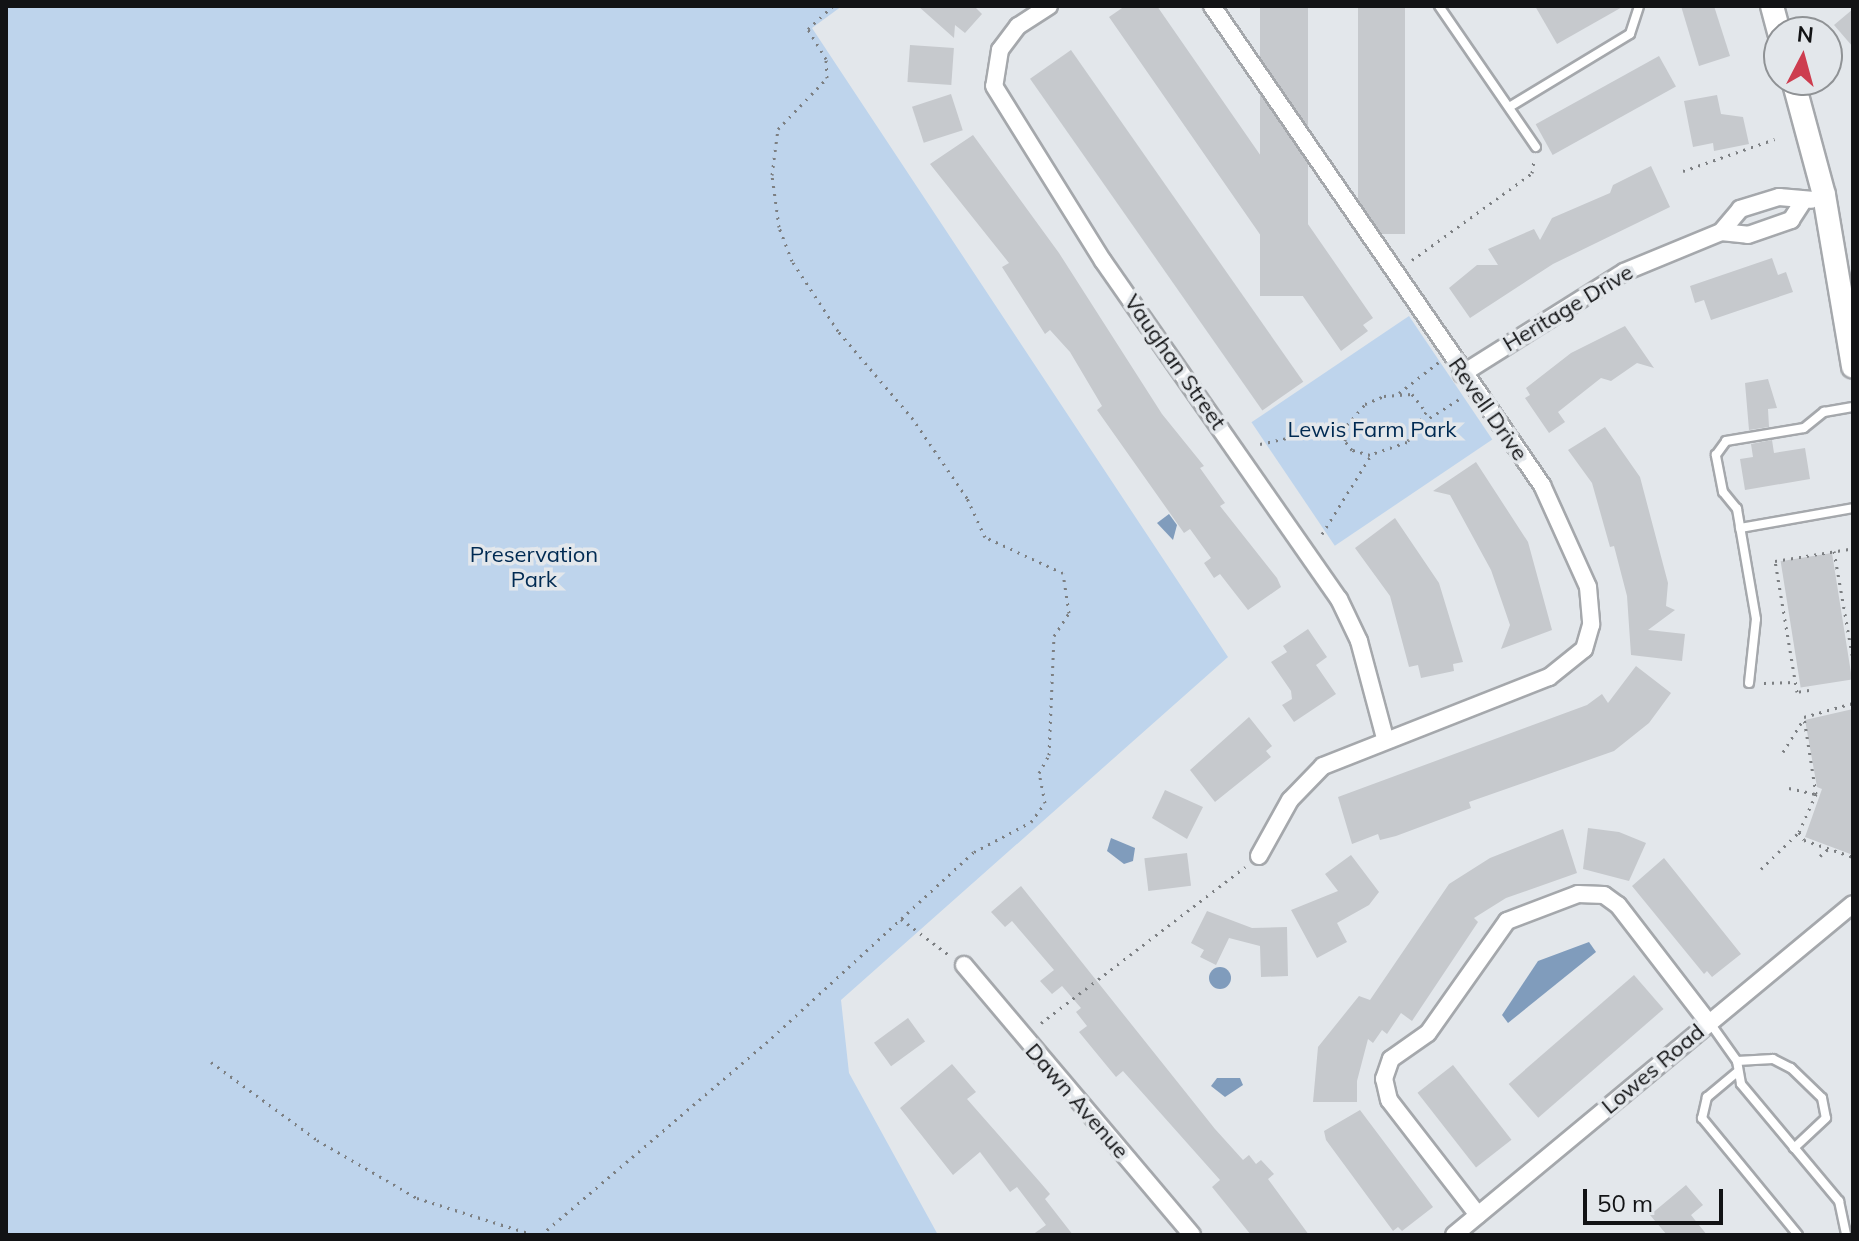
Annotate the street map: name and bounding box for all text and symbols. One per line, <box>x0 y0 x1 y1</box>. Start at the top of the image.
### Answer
north arrow <box>1763 16 1843 96</box>
text: N <box>1796 19 1815 49</box>
street label: Heritage Drive <box>1498 259 1638 357</box>
street label: Vaughan Street <box>1119 289 1231 435</box>
street label: Revell Drive <box>1443 352 1533 466</box>
park label: Lewis Farm Park <box>1287 417 1457 443</box>
park label: Preservation Park <box>470 541 598 592</box>
street label: Lowes Road <box>1596 1018 1710 1120</box>
street label: Dawn Avenue <box>1020 1038 1134 1164</box>
scale bar <box>1587 1173 1727 1223</box>
text: 50 m <box>1597 1188 1653 1218</box>

